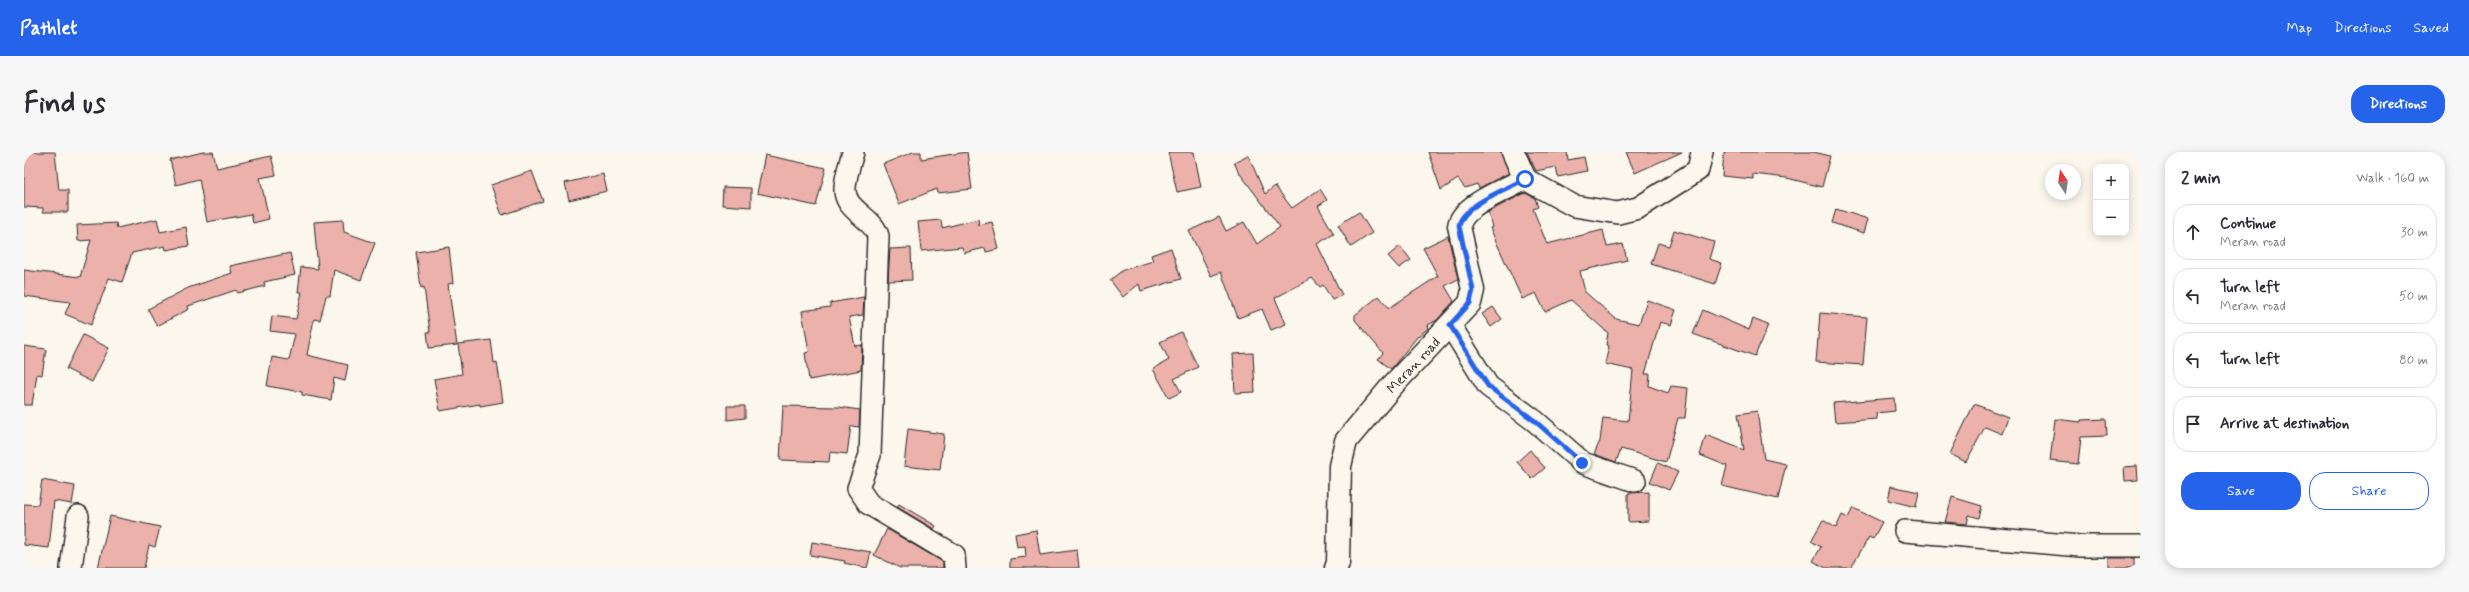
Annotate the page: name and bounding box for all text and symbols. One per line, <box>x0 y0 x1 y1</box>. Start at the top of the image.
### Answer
text: Pathlet <box>20 16 77 41</box>
text: Map <box>2286 19 2312 37</box>
text: Directions <box>2334 19 2392 37</box>
text: Saved <box>2414 19 2449 37</box>
button: Directions <box>2351 85 2445 123</box>
text: Find us <box>24 86 105 123</box>
north arrow <box>2045 164 2081 200</box>
map controls <box>2093 164 2129 236</box>
button: + <box>2093 164 2129 200</box>
text: 2 min <box>2181 167 2221 189</box>
route start <box>1516 170 1534 188</box>
text: Walk · 160 m <box>2356 170 2429 187</box>
button: − <box>2093 200 2129 236</box>
text: Continue <box>2220 214 2276 234</box>
icon: ahead <box>2182 221 2204 243</box>
text: 30 m <box>2401 224 2428 241</box>
text: Meran road <box>2220 234 2286 251</box>
text: Turn left <box>2220 278 2280 298</box>
icon: left <box>2182 285 2204 307</box>
text: 50 m <box>2399 288 2428 305</box>
text: Meran road <box>2220 298 2286 315</box>
street label: Meran road <box>1383 334 1444 398</box>
icon: left <box>2182 349 2204 371</box>
text: Turn left <box>2220 350 2280 370</box>
text: 80 m <box>2399 352 2428 369</box>
icon: arrive <box>2182 413 2204 435</box>
text: Arrive at destination <box>2220 414 2349 434</box>
route end <box>1573 454 1591 472</box>
button: Save <box>2181 472 2301 510</box>
button: Share <box>2309 472 2429 510</box>

